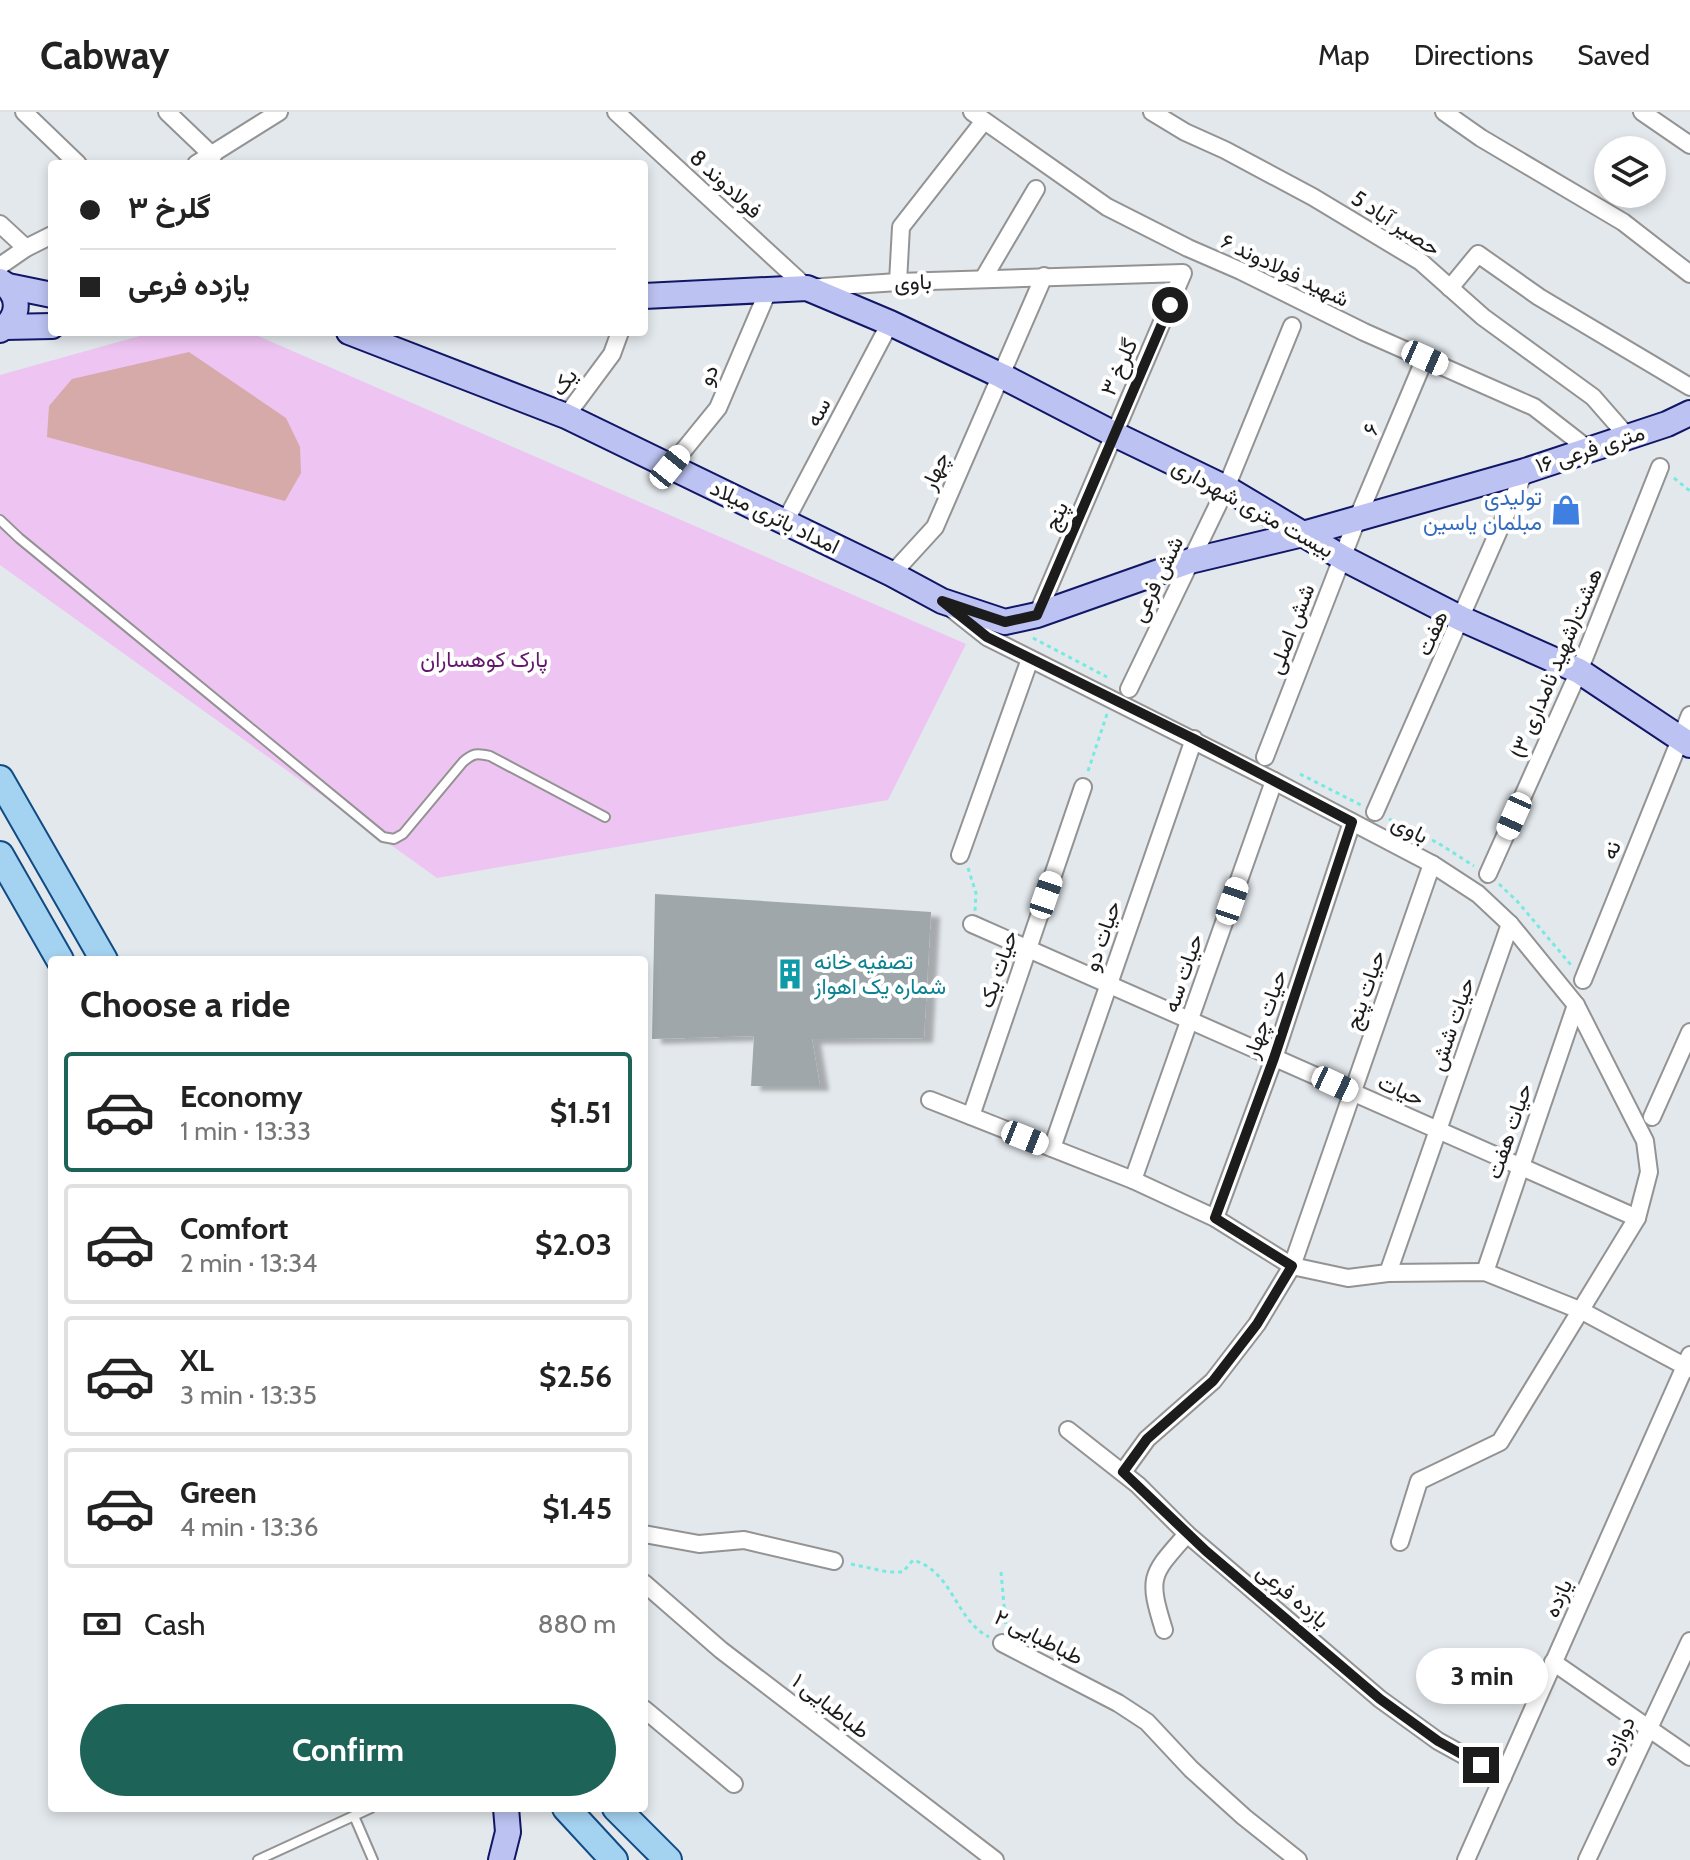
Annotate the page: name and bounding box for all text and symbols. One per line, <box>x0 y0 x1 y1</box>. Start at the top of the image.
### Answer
text: Cabway <box>40 32 170 79</box>
text: Map <box>1318 38 1370 72</box>
text: Directions <box>1414 38 1533 72</box>
text: Saved <box>1577 38 1650 72</box>
map controls <box>1594 136 1666 208</box>
button: layers <box>1594 136 1666 208</box>
street label: فولادوند 8 <box>684 144 768 224</box>
street label: حصیر آباد 5 <box>1346 184 1446 262</box>
text: گلرخ ۳ <box>128 189 211 226</box>
street label: شهید فولادوند ۶ <box>1217 227 1353 313</box>
text: یازده فرعی <box>128 266 250 303</box>
street label: باوی <box>894 268 932 296</box>
route start <box>1152 287 1188 323</box>
street label: گلرخ ۳ <box>1095 334 1144 400</box>
car <box>1398 337 1452 379</box>
street label: دو <box>692 360 724 390</box>
street label: یک <box>545 363 583 401</box>
street label: سه <box>799 393 837 431</box>
street label: ۶ <box>1356 419 1386 439</box>
street label: ۱۶ متری فرعی <box>1532 419 1648 479</box>
car <box>646 441 694 493</box>
street label: چهار <box>914 448 956 496</box>
street label: بیست متری شهرداری <box>1167 452 1339 564</box>
street label: امداد باتری میلاد <box>706 474 844 560</box>
place label: تولیدی مبلمان یاسین <box>1423 484 1542 536</box>
shop icon: تولیدی مبلمان یاسین <box>1549 493 1583 527</box>
street label: پنج <box>1038 497 1075 535</box>
street label: شش فرعی <box>1125 532 1189 626</box>
street label: هشت(شهید نامداری ۳) <box>1504 564 1608 762</box>
street label: شش اصلی <box>1262 580 1320 678</box>
street label: هفت <box>1410 606 1454 660</box>
park label: پارک کوهساران <box>420 646 548 674</box>
car <box>1493 789 1535 843</box>
street label: باوی <box>1387 808 1433 850</box>
street label: نه <box>1595 837 1627 863</box>
car <box>1027 868 1065 922</box>
car <box>1213 874 1251 928</box>
street label: حیات دو <box>1077 897 1127 975</box>
street label: حیات یک <box>972 927 1024 1011</box>
street label: حیات سه <box>1157 930 1209 1016</box>
street label: حیات پنج <box>1339 947 1392 1034</box>
place label: تصفیه خانه شماره یک اهواز <box>813 948 946 1000</box>
building icon: تصفیه خانه شماره یک اهواز <box>773 957 807 991</box>
street label: حیات چهار <box>1237 966 1294 1063</box>
street label: حیات شش <box>1423 974 1481 1074</box>
text: Choose a ride <box>80 982 290 1026</box>
car <box>1308 1063 1362 1105</box>
street label: حیات <box>1374 1068 1428 1112</box>
icon: car <box>84 1076 156 1148</box>
text: Economy <box>180 1078 303 1115</box>
street label: حیات هفت <box>1480 1080 1538 1182</box>
text: $1.51 <box>550 1094 612 1131</box>
text: 1 min · 13:33 <box>180 1115 311 1147</box>
car <box>998 1118 1052 1158</box>
icon: car <box>84 1208 156 1280</box>
text: Comfort <box>180 1210 288 1247</box>
text: $2.03 <box>535 1226 612 1263</box>
text: 2 min · 13:34 <box>180 1247 317 1279</box>
icon: car <box>84 1340 156 1412</box>
text: XL <box>180 1342 214 1379</box>
text: $2.56 <box>539 1358 612 1395</box>
text: 3 min · 13:35 <box>180 1379 317 1411</box>
icon: car <box>84 1472 156 1544</box>
text: Green <box>180 1474 257 1511</box>
text: $1.45 <box>542 1490 612 1527</box>
text: 4 min · 13:36 <box>180 1511 318 1543</box>
street label: یازده فرعی <box>1251 1558 1335 1634</box>
street label: یازده <box>1538 1575 1578 1621</box>
icon: cash <box>80 1602 124 1646</box>
street label: طباطبایی ۲ <box>990 1603 1088 1671</box>
text: Cash <box>144 1606 206 1643</box>
text: 880 m <box>538 1608 616 1640</box>
callout: 3 min <box>1415 1649 1547 1705</box>
text: 3 min <box>1450 1660 1514 1692</box>
street label: طباطبایی ۱ <box>787 1667 875 1745</box>
button: Confirm <box>80 1704 616 1796</box>
street label: دوازده <box>1595 1712 1641 1770</box>
route end <box>1463 1747 1499 1783</box>

